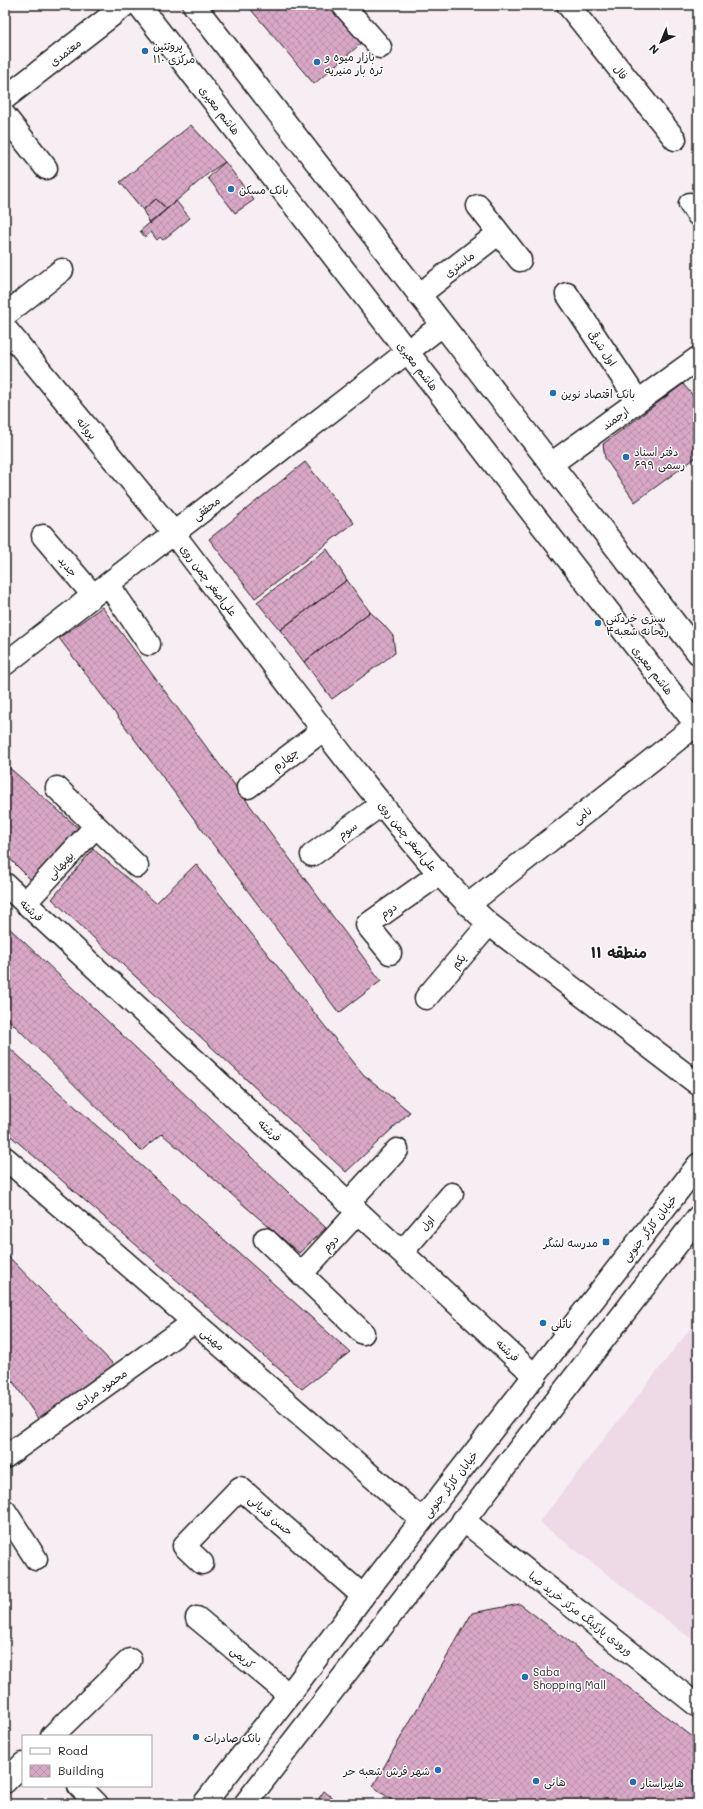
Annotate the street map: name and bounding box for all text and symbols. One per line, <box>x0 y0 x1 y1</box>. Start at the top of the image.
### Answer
north arrow <box>641 22 681 62</box>
street label: معتمدی <box>46 35 84 69</box>
place label: پروتئین مرکزی ۱۱۰ <box>153 38 195 66</box>
text: N <box>645 41 662 58</box>
marker: پروتئین مرکزی ۱۱۰ <box>140 46 150 56</box>
place label: بازار میوه و تره بار منیریه <box>324 49 383 78</box>
marker: بازار میوه و تره بار منیریه <box>312 57 322 67</box>
street label: فال <box>610 61 632 83</box>
street label: هاشم معیری <box>195 82 244 139</box>
place label: بانک مسکن <box>239 182 288 198</box>
marker: بانک مسکن <box>226 184 236 194</box>
street label: ماستری <box>441 248 477 280</box>
street label: اول شرقی <box>586 327 620 369</box>
street label: هاشم معیری <box>393 338 442 395</box>
place label: بانک اقتصاد نوین <box>561 386 635 402</box>
marker: بانک اقتصاد نوین <box>548 388 558 398</box>
street label: ارجمند <box>598 403 632 433</box>
street label: پروانه <box>73 414 101 443</box>
place label: دفتر اسناد رسمی ۶۹۹ <box>634 444 685 473</box>
marker: دفتر اسناد رسمی ۶۹۹ <box>621 452 631 462</box>
street label: محققی <box>189 493 223 524</box>
street label: علی‌اصغر چمن روی <box>176 541 241 619</box>
street label: جدید <box>55 553 81 579</box>
place label: سبزی خردکنی ریحانه شعبه۴ <box>606 610 669 639</box>
marker: سبزی خردکنی ریحانه شعبه۴ <box>593 618 603 628</box>
street label: هاشم معیری <box>628 642 677 699</box>
street label: چهارم <box>269 744 302 775</box>
street label: علی‌اصغر چمن روی <box>374 798 441 875</box>
street label: نامی <box>569 803 595 828</box>
street label: سوم <box>334 818 361 844</box>
street label: بهبهانی <box>43 848 77 883</box>
street label: فرشته <box>17 895 47 925</box>
street label: دوم <box>376 899 401 923</box>
district label: منطقه ۱۱ <box>591 942 647 962</box>
street label: یکم <box>447 950 470 973</box>
street label: فرشته <box>255 1115 285 1145</box>
street label: خیابان کارگر جنوبی <box>618 1192 681 1265</box>
street label: اول <box>416 1212 438 1234</box>
street label: دوم <box>318 1231 343 1256</box>
place label: مدرسه لشگر <box>543 1235 598 1250</box>
marker: مدرسه لشگر <box>601 1237 611 1247</box>
place label: ناتلی <box>551 1316 572 1332</box>
marker: ناتلی <box>538 1318 548 1328</box>
street label: مهینی <box>197 1324 228 1354</box>
street label: فرشته <box>493 1335 523 1365</box>
street label: محمود مرادی <box>70 1365 130 1414</box>
street label: خیابان کارگر جنوبی <box>419 1448 482 1521</box>
street label: حسن قدیانی <box>245 1491 297 1539</box>
street label: ورودی پارکینگ مرکز خرید صبا <box>525 1568 636 1659</box>
street label: کریمی <box>227 1642 259 1673</box>
place label: Saba Shopping Mall <box>533 1664 606 1692</box>
marker: Saba Shopping Mall <box>520 1672 530 1682</box>
place label: بانک صادرات <box>204 1730 261 1746</box>
marker: بانک صادرات <box>191 1732 201 1742</box>
legend <box>22 1735 152 1787</box>
text: Road <box>58 1742 88 1758</box>
text: Building <box>58 1762 104 1778</box>
place label: شهر فرش شعبه حر <box>342 1763 430 1779</box>
marker: شهر فرش شعبه حر <box>433 1765 443 1775</box>
place label: هانی <box>544 1774 566 1790</box>
place label: هایپراستار <box>640 1775 684 1790</box>
marker: هانی <box>531 1776 541 1786</box>
marker: هایپراستار <box>628 1777 638 1787</box>

